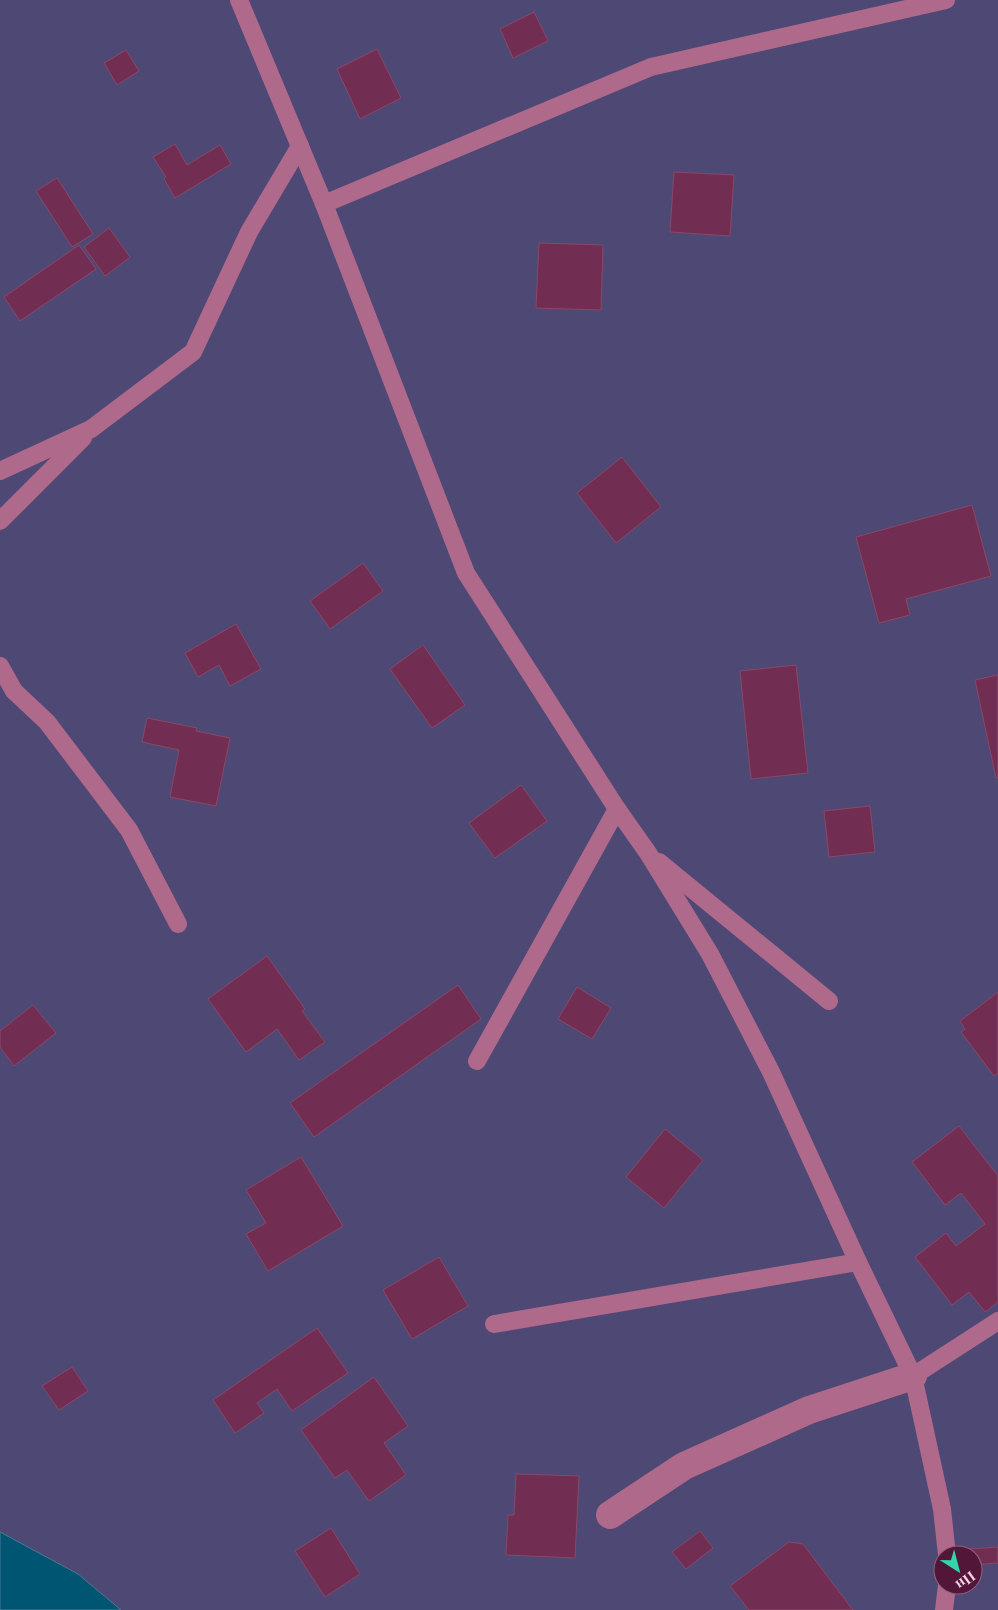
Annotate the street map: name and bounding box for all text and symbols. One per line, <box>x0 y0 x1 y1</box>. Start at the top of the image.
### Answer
north arrow <box>933 1545 983 1595</box>
text: Пн <box>952 1567 980 1595</box>

